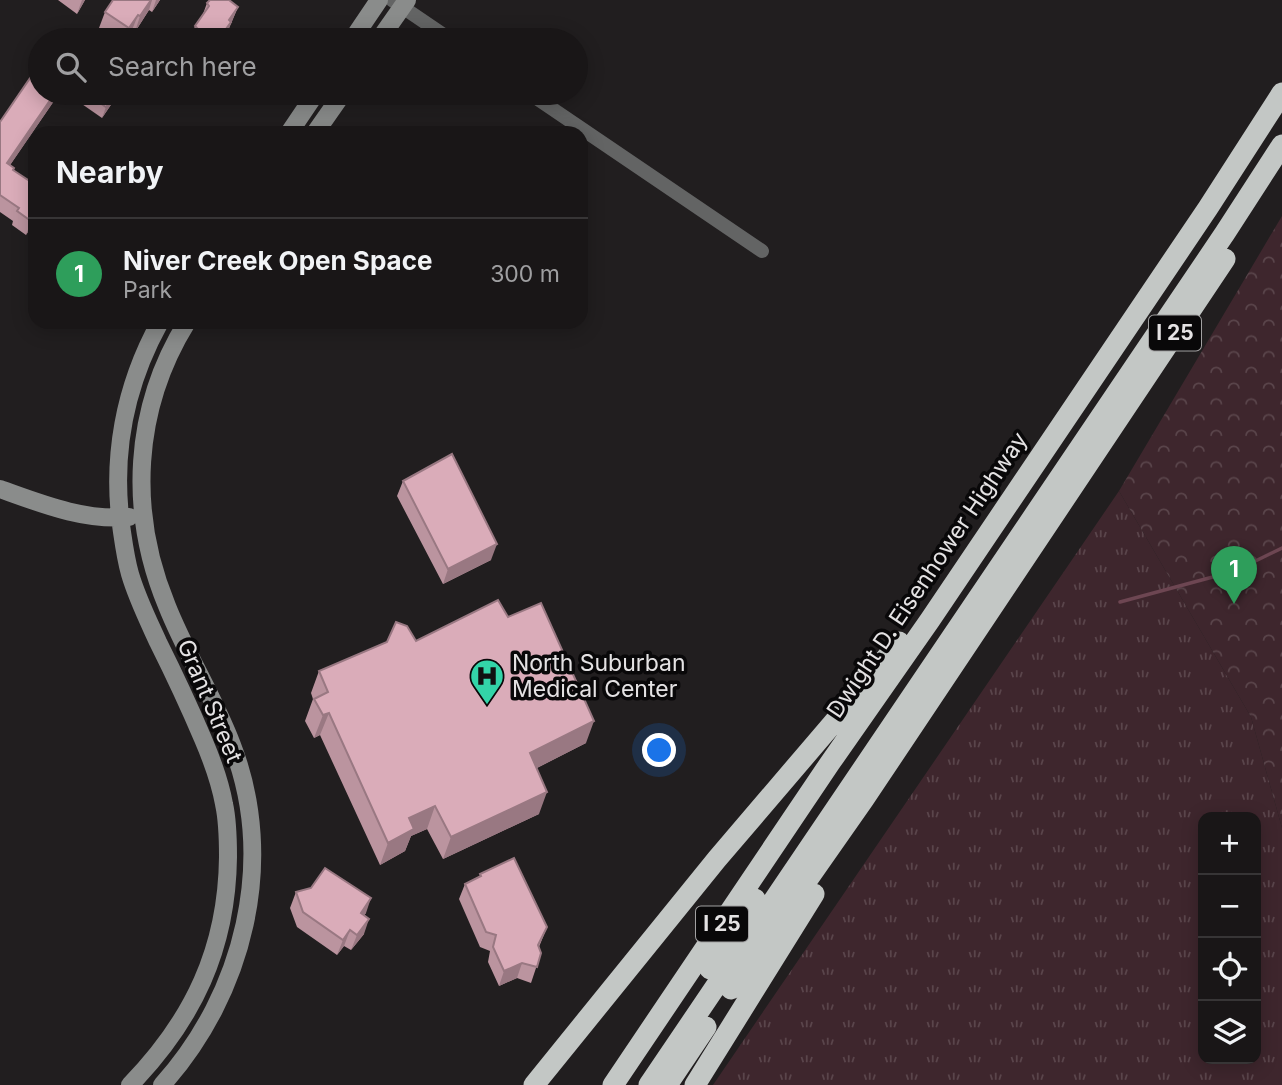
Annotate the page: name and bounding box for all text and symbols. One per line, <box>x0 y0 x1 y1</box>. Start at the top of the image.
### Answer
search box <box>28 28 588 105</box>
icon: search <box>52 48 90 86</box>
text: Search here <box>108 51 257 82</box>
text: Nearby <box>56 154 164 190</box>
text: Niver Creek Open Space <box>123 245 432 276</box>
text: 1 <box>74 260 84 288</box>
text: 300 m <box>490 260 560 288</box>
text: Park <box>123 276 172 304</box>
road number: I 25 <box>1149 316 1201 350</box>
street label: Dwight D. Eisenhower Highway <box>821 427 1033 723</box>
pin: 1 <box>1211 546 1257 604</box>
street label: Grant Street <box>171 635 249 767</box>
place label: North Suburban Medical Center <box>512 649 686 703</box>
hospital icon: North Suburban Medical Center <box>468 657 506 706</box>
your location <box>642 733 676 767</box>
map controls <box>1198 812 1261 1064</box>
button: + <box>1198 812 1261 875</box>
button: − <box>1198 875 1261 938</box>
road number: I 25 <box>696 906 748 942</box>
button: locate <box>1198 938 1261 1001</box>
button: layers <box>1198 1001 1261 1064</box>

